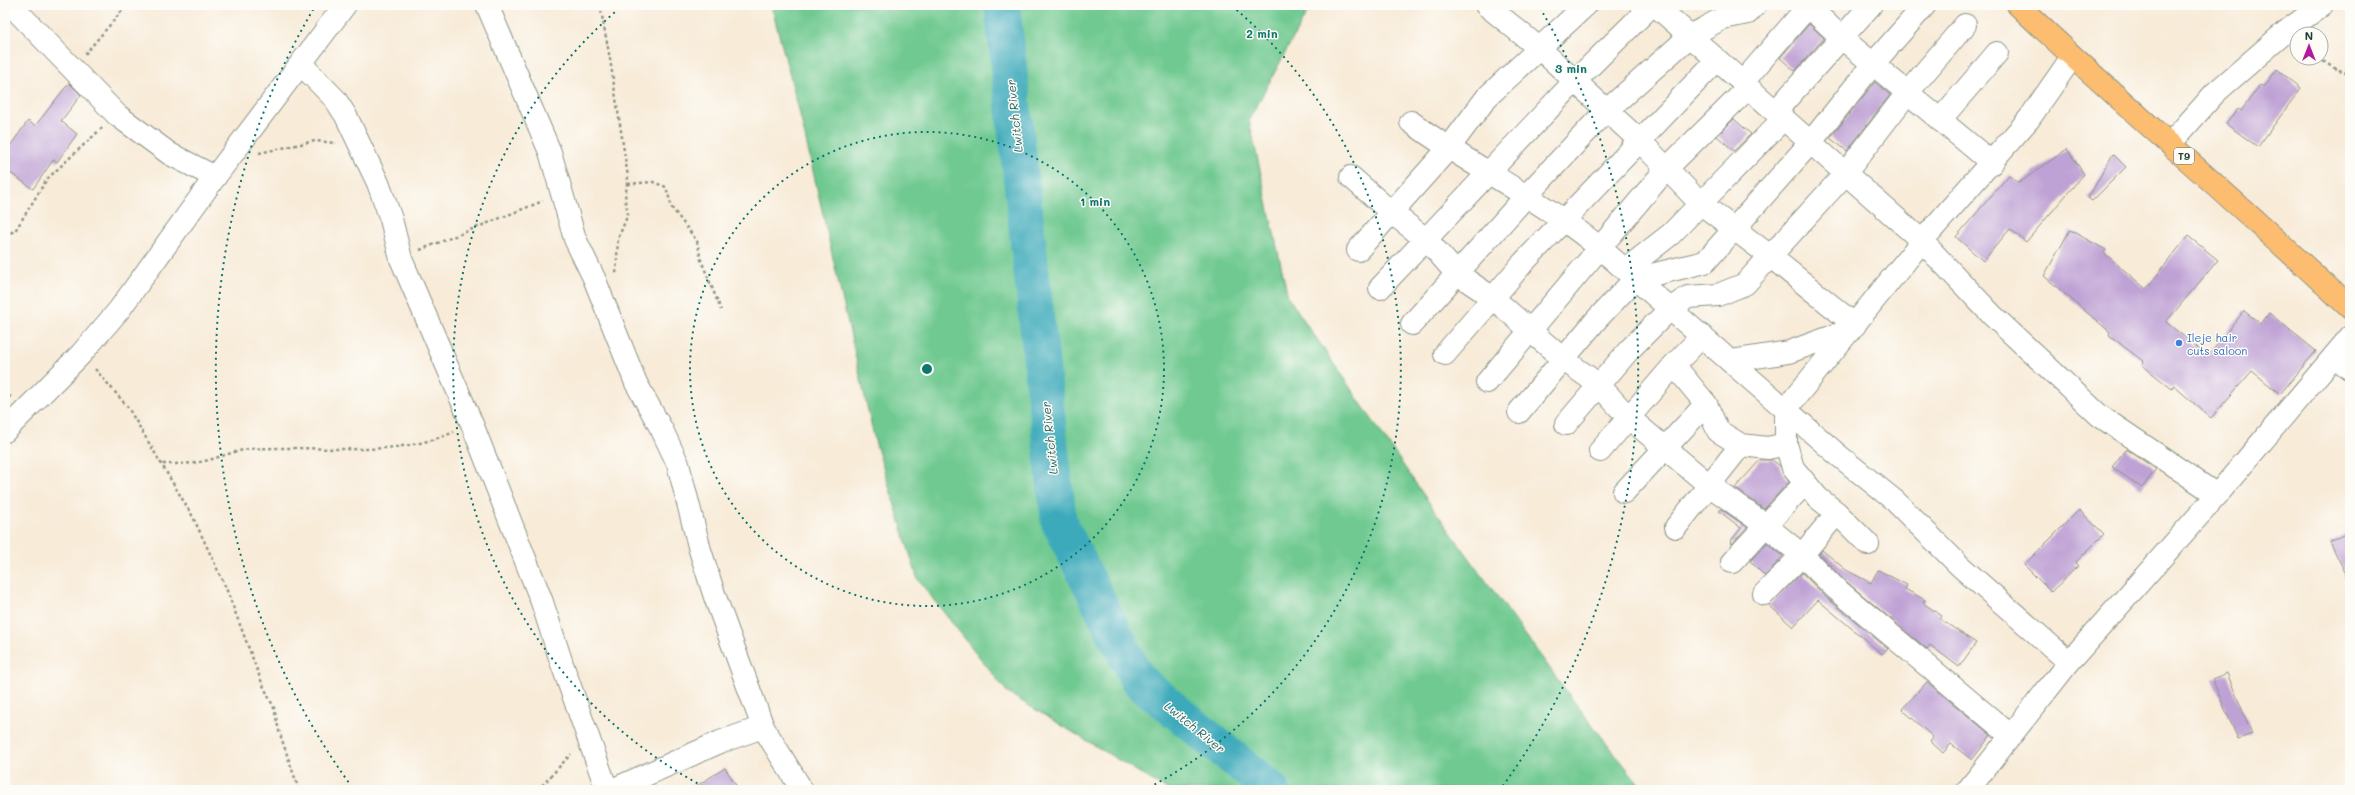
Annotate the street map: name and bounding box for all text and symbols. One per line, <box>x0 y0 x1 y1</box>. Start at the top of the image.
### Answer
text: 2 min <box>1246 25 1278 41</box>
north arrow <box>2289 26 2329 66</box>
text: N <box>2305 28 2313 43</box>
text: 3 min <box>1555 60 1587 76</box>
water label: Lwitch River <box>1002 79 1026 153</box>
road number: T9 <box>2174 148 2194 164</box>
text: 1 min <box>1080 193 1110 209</box>
place label: Ileje hair cuts saloon <box>2187 330 2247 358</box>
marker: Ileje hair cuts saloon <box>2174 338 2184 348</box>
centre of rings <box>920 362 934 376</box>
water label: Lwitch River <box>1037 401 1061 475</box>
water label: Lwitch River <box>1161 698 1229 756</box>

